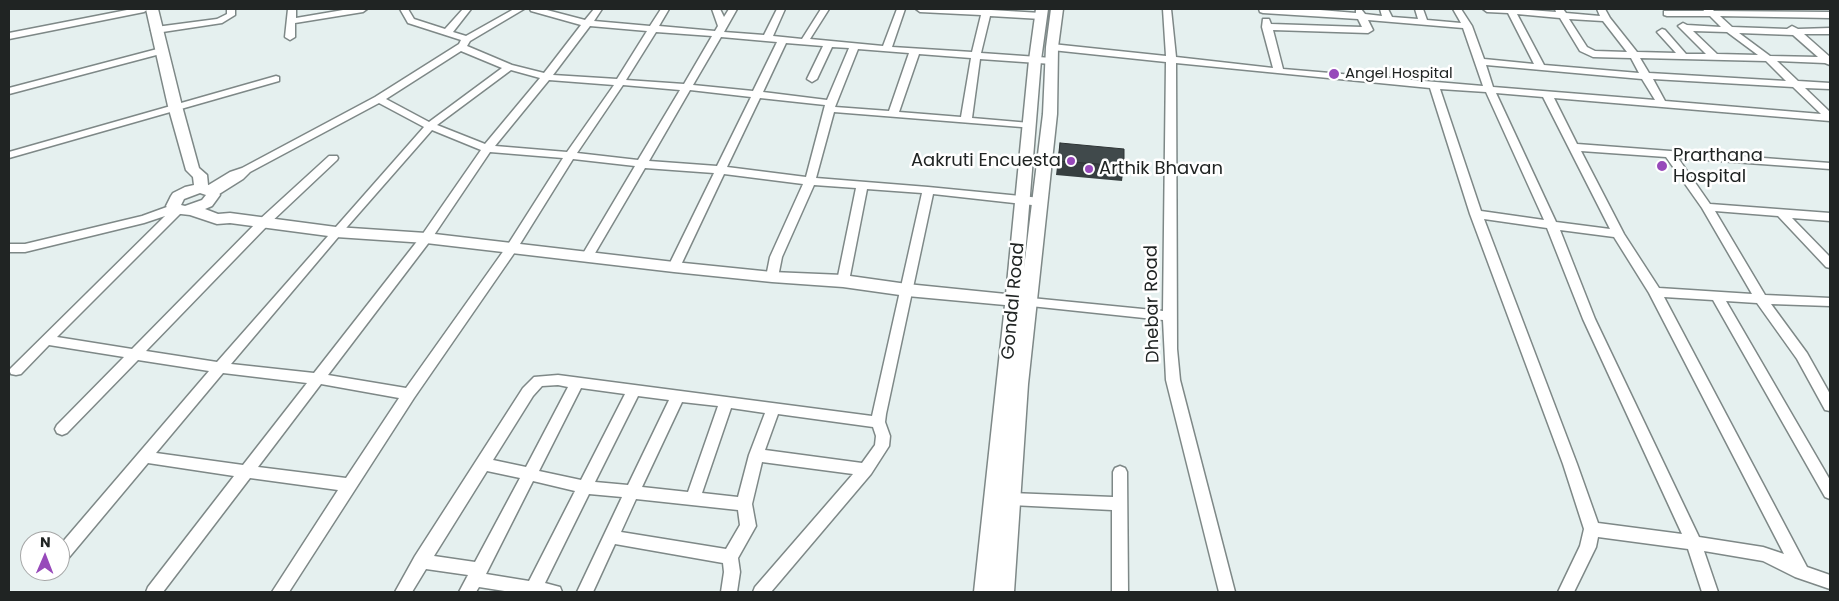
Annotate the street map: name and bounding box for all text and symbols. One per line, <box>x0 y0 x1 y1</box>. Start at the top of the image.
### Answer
place label: Angel Hospital <box>1345 65 1453 83</box>
marker: Angel Hospital <box>1327 67 1341 81</box>
place label: Prarthana Hospital <box>1673 145 1763 188</box>
place label: Aakruti Encuesta <box>911 150 1061 172</box>
marker: Aakruti Encuesta <box>1065 155 1077 167</box>
place label: Arthik Bhavan <box>1099 158 1223 180</box>
marker: Prarthana Hospital <box>1655 159 1669 173</box>
marker: Arthik Bhavan <box>1083 163 1095 175</box>
street label: Gondal Road <box>998 242 1030 360</box>
street label: Dhebar Road <box>1141 245 1165 363</box>
north arrow <box>20 531 70 581</box>
text: N <box>40 532 51 552</box>

